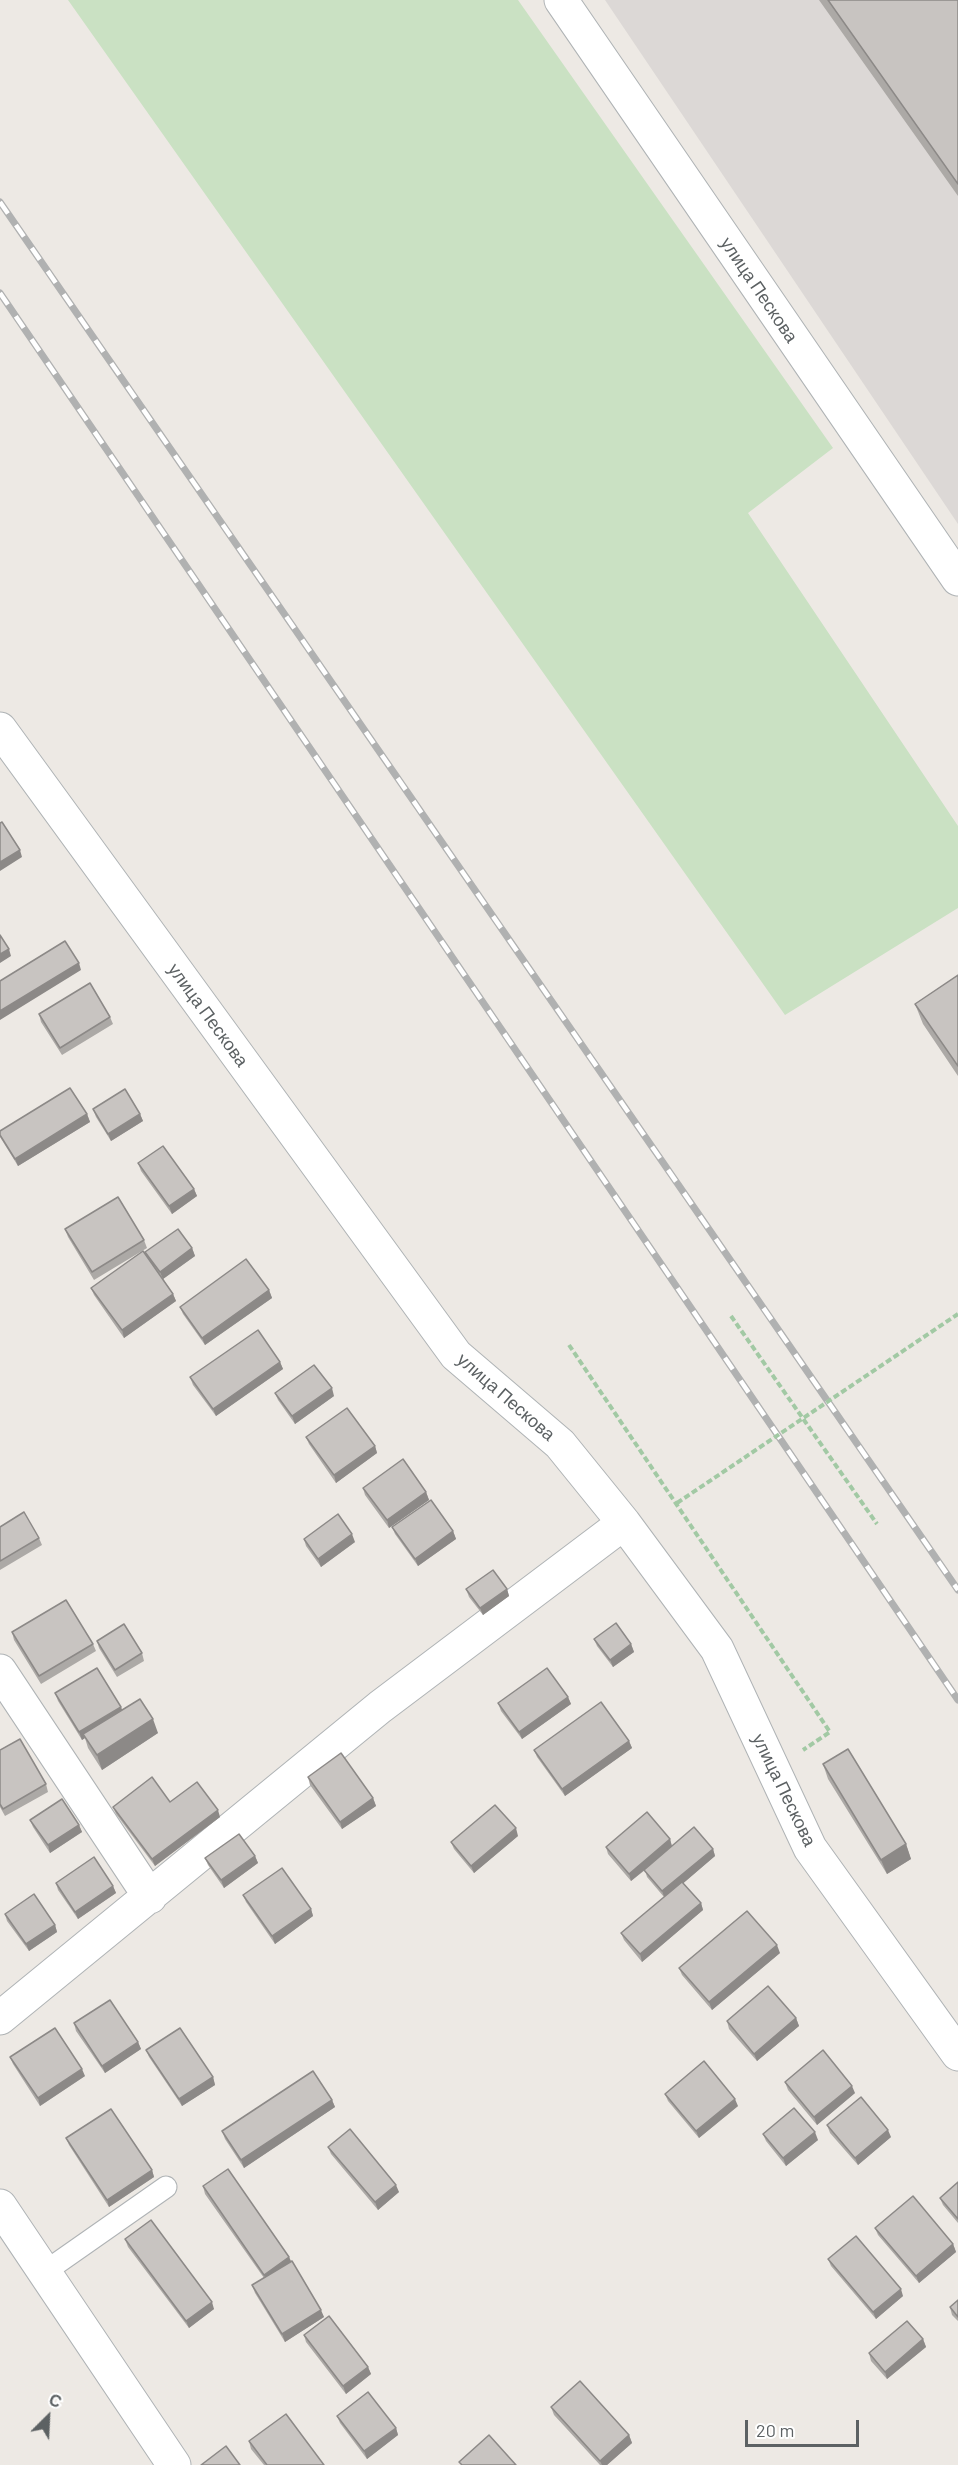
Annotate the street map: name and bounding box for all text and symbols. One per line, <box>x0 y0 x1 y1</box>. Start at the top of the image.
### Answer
street label: улица Пескова <box>716 233 802 347</box>
street label: улица Пескова <box>163 959 253 1071</box>
street label: улица Пескова <box>453 1349 559 1445</box>
street label: улица Пескова <box>747 1730 821 1850</box>
north arrow <box>18 2387 78 2447</box>
text: С <box>46 2389 65 2411</box>
scale bar <box>748 2408 862 2446</box>
text: 20 m <box>756 2419 794 2441</box>

